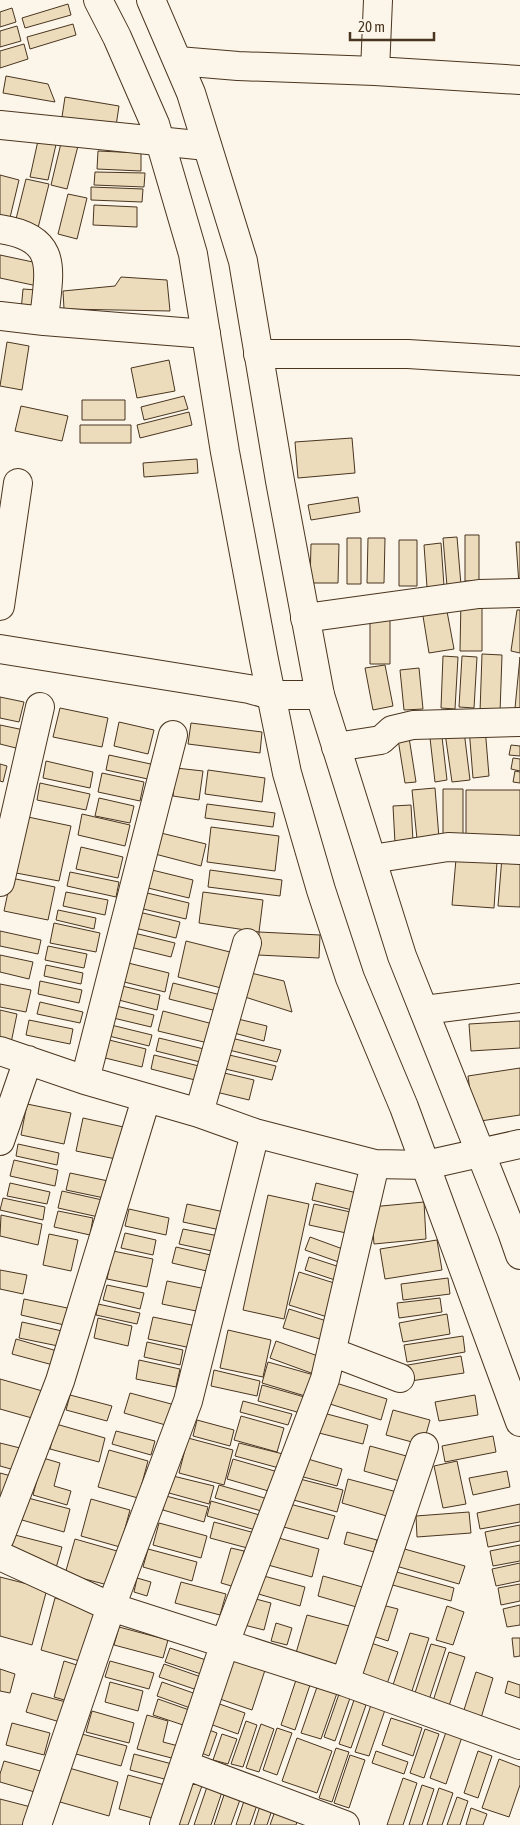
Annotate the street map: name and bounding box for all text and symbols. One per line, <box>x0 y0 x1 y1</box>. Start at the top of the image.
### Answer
scale bar <box>350 10 434 42</box>
text: 20 m <box>358 18 385 35</box>

